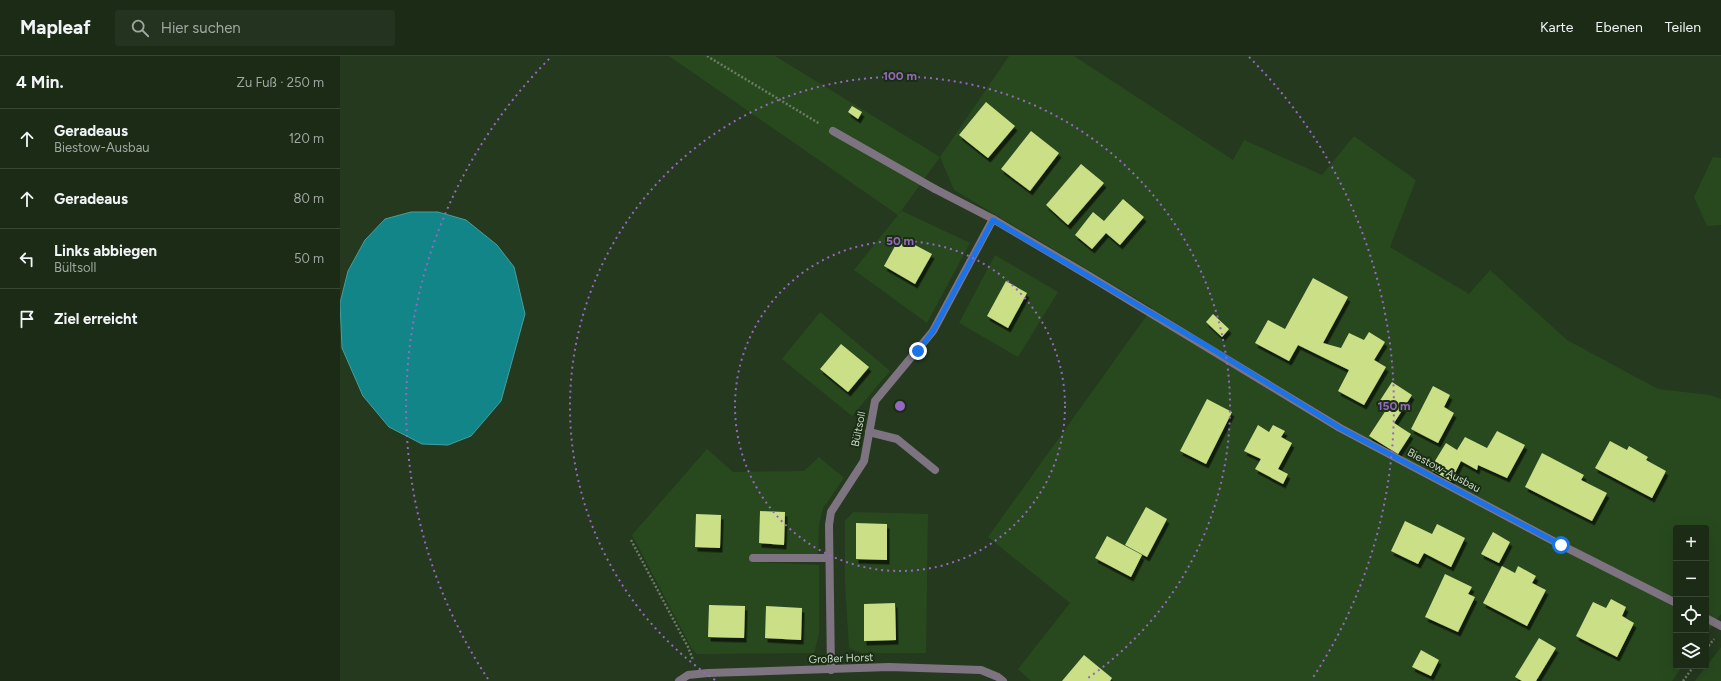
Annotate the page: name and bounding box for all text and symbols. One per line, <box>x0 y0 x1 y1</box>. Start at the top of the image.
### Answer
search box <box>115 10 395 46</box>
text: Mapleaf <box>20 16 91 39</box>
icon: search <box>129 17 151 39</box>
text: Hier suchen <box>161 19 241 37</box>
text: Karte <box>1540 19 1573 36</box>
text: Ebenen <box>1595 19 1643 36</box>
text: Teilen <box>1665 19 1701 36</box>
text: 100 m <box>883 69 917 83</box>
text: 4 Min. <box>16 72 64 92</box>
text: Zu Fuß · 250 m <box>237 75 324 90</box>
text: Geradeaus <box>54 122 128 140</box>
icon: ahead <box>16 128 38 150</box>
text: 120 m <box>289 131 324 146</box>
text: Biestow-Ausbau <box>54 140 150 155</box>
icon: ahead <box>16 188 38 210</box>
text: Geradeaus <box>54 190 128 208</box>
text: 80 m <box>293 191 324 206</box>
text: 50 m <box>886 234 914 248</box>
text: Links abbiegen <box>54 242 157 260</box>
icon: left <box>16 248 38 270</box>
text: 50 m <box>294 251 324 266</box>
text: Bültsoll <box>54 260 96 275</box>
icon: arrive <box>16 308 38 330</box>
text: Ziel erreicht <box>54 310 138 328</box>
route end <box>909 342 927 360</box>
centre of rings <box>893 399 907 413</box>
text: 150 m <box>1377 399 1411 413</box>
street label: Bültsoll <box>849 410 868 448</box>
street label: Biestow-Ausbau <box>1405 446 1483 495</box>
map controls <box>1673 525 1709 669</box>
button: + <box>1673 525 1709 561</box>
route start <box>1552 536 1570 554</box>
button: − <box>1673 561 1709 597</box>
button: locate <box>1673 597 1709 633</box>
button: layers <box>1673 633 1709 669</box>
street label: Großer Horst <box>808 651 874 666</box>

